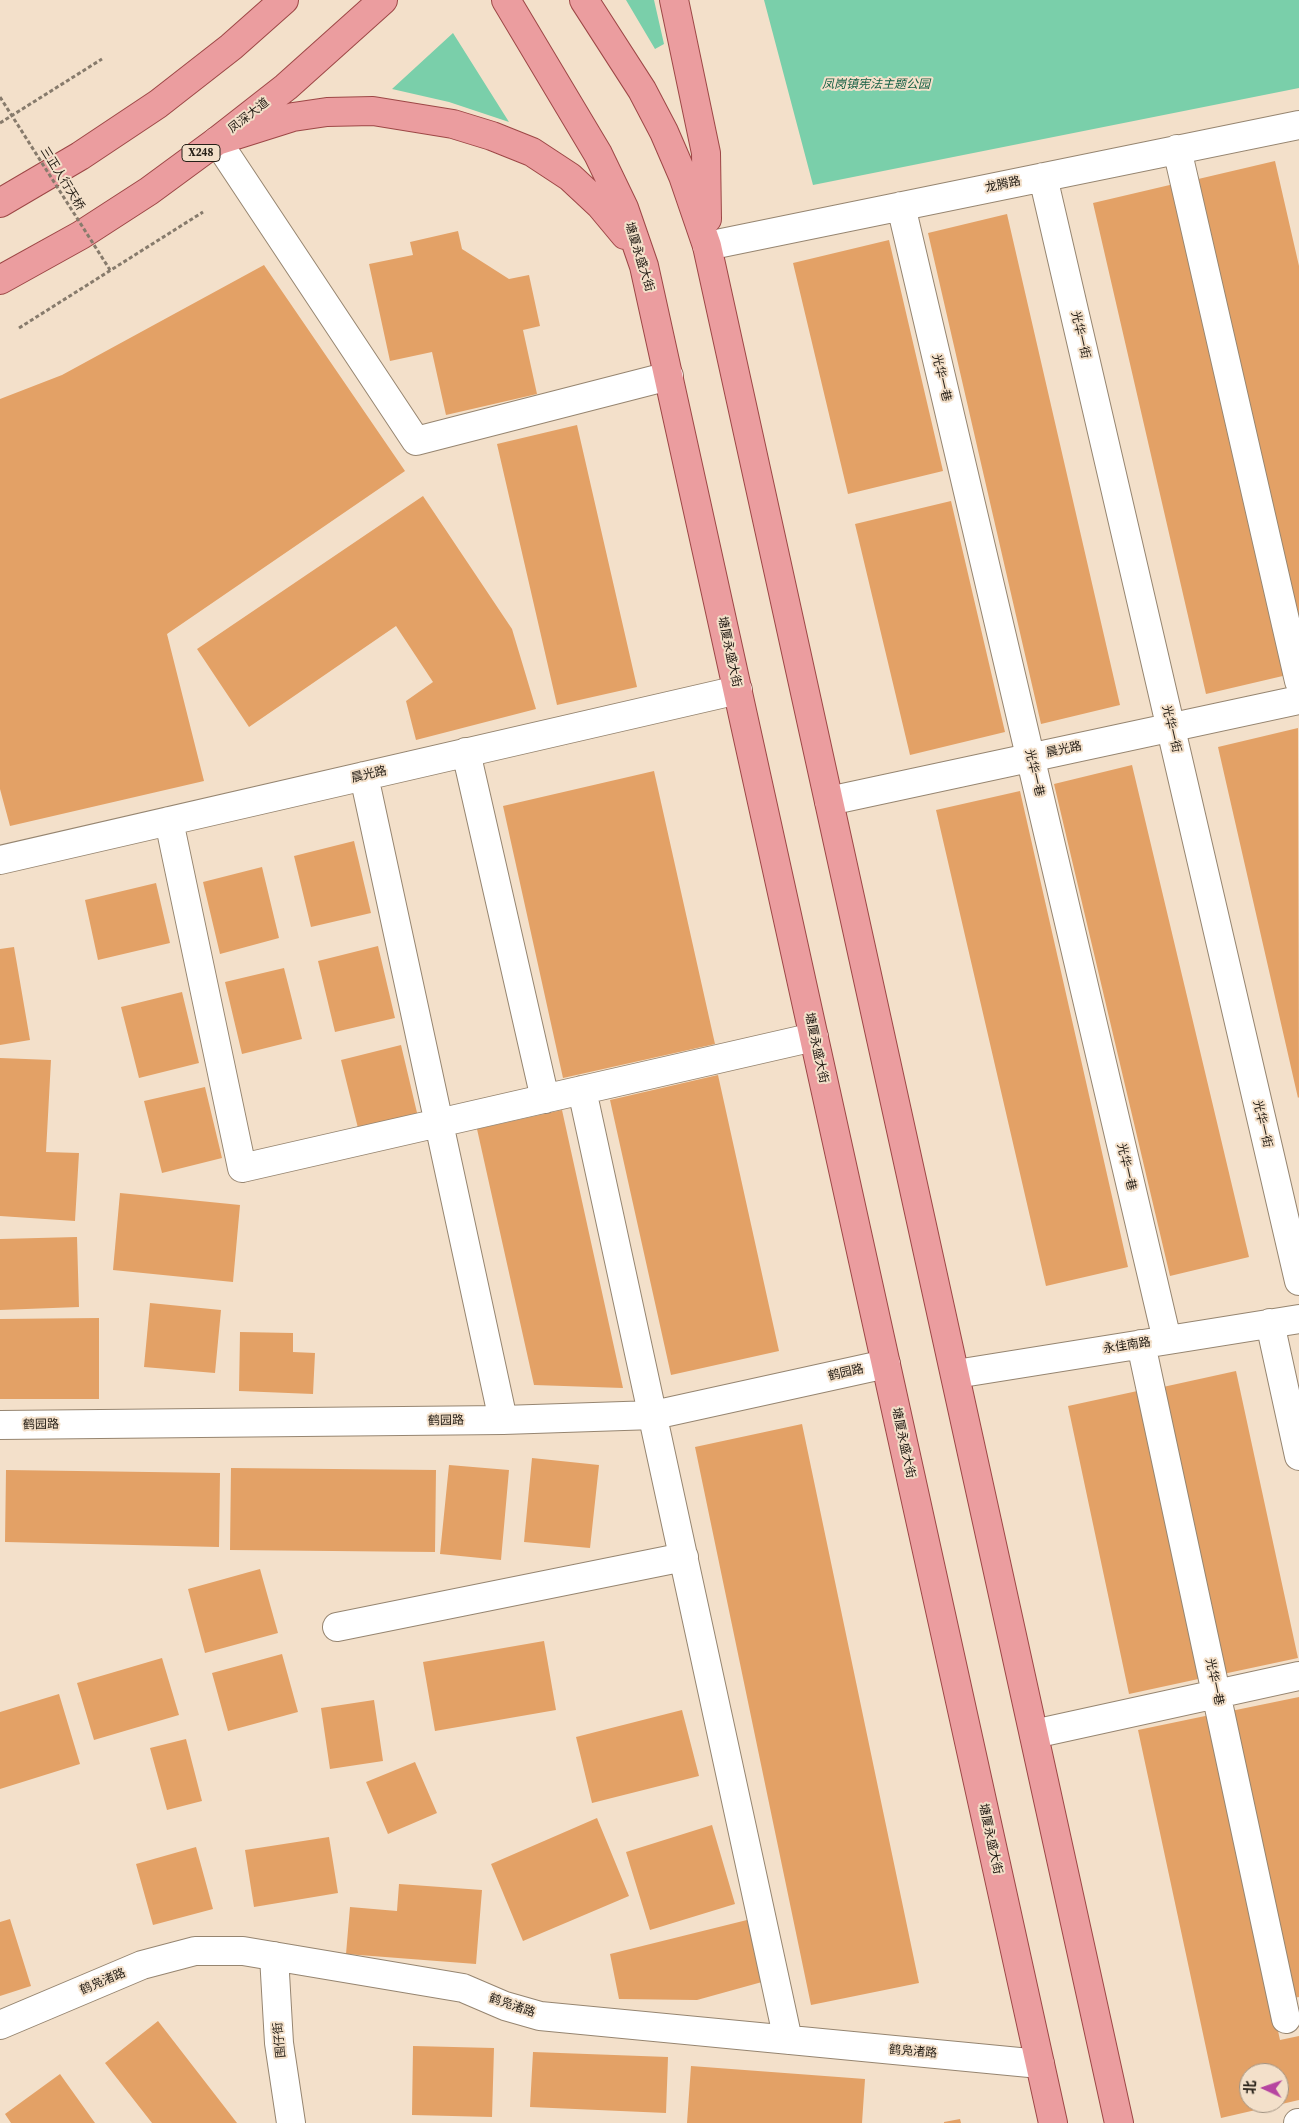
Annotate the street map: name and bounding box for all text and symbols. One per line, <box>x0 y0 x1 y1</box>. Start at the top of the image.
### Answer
park label: 凤岗镇宪法主题公园 <box>822 78 930 92</box>
street label: 凤深大道 <box>226 96 272 136</box>
road number: X248 <box>182 144 220 162</box>
street label: 三正人行天桥 <box>37 145 87 213</box>
street label: 龙腾路 <box>984 174 1022 196</box>
street label: 塘厦永盛大街 <box>622 220 656 294</box>
street label: 光华一街 <box>1068 310 1092 360</box>
street label: 光华一巷 <box>929 353 953 403</box>
street label: 塘厦永盛大街 <box>714 615 744 689</box>
street label: 光华一街 <box>1159 704 1183 754</box>
street label: 晨光路 <box>1045 739 1083 761</box>
street label: 光华一巷 <box>1022 748 1046 798</box>
street label: 晨光路 <box>350 764 388 786</box>
street label: 塘厦永盛大街 <box>801 1011 831 1085</box>
street label: 光华一街 <box>1250 1099 1274 1149</box>
street label: 光华一巷 <box>1114 1142 1138 1192</box>
street label: 永佳南路 <box>1102 1335 1152 1357</box>
street label: 鹤园路 <box>827 1362 865 1384</box>
street label: 塘厦永盛大街 <box>888 1406 918 1480</box>
street label: 鹤园路 <box>428 1413 464 1429</box>
street label: 鹤园路 <box>23 1417 59 1433</box>
street label: 光华一巷 <box>1202 1657 1226 1707</box>
street label: 塘厦永盛大街 <box>975 1802 1005 1876</box>
street label: 鹤凫渚路 <box>78 1966 128 1998</box>
street label: 鹤凫渚路 <box>487 1991 537 2021</box>
street label: 围仔街 <box>271 2021 289 2059</box>
street label: 鹤凫渚路 <box>888 2043 938 2061</box>
north arrow <box>1239 2063 1289 2113</box>
text: 北 <box>1240 2080 1260 2095</box>

